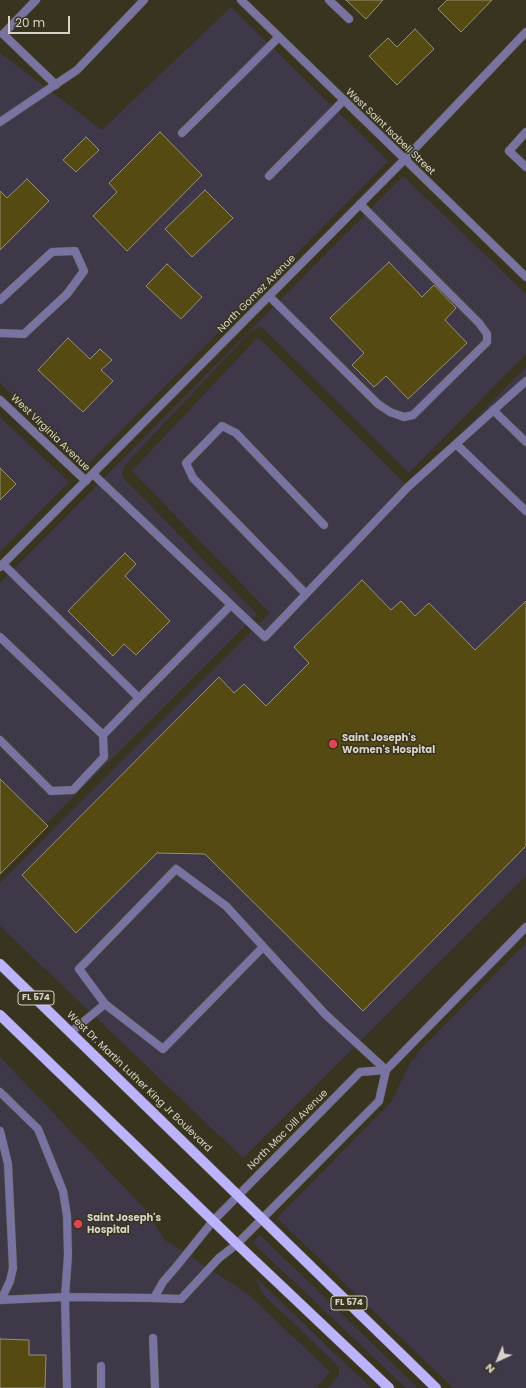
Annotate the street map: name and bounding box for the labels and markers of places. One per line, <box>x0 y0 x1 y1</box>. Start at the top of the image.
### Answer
place label: Saint Joseph's Women's Hospital <box>342 732 435 756</box>
marker: Saint Joseph's Women's Hospital <box>327 738 339 750</box>
place label: Saint Joseph's Hospital <box>87 1212 161 1236</box>
marker: Saint Joseph's Hospital <box>72 1218 84 1230</box>

